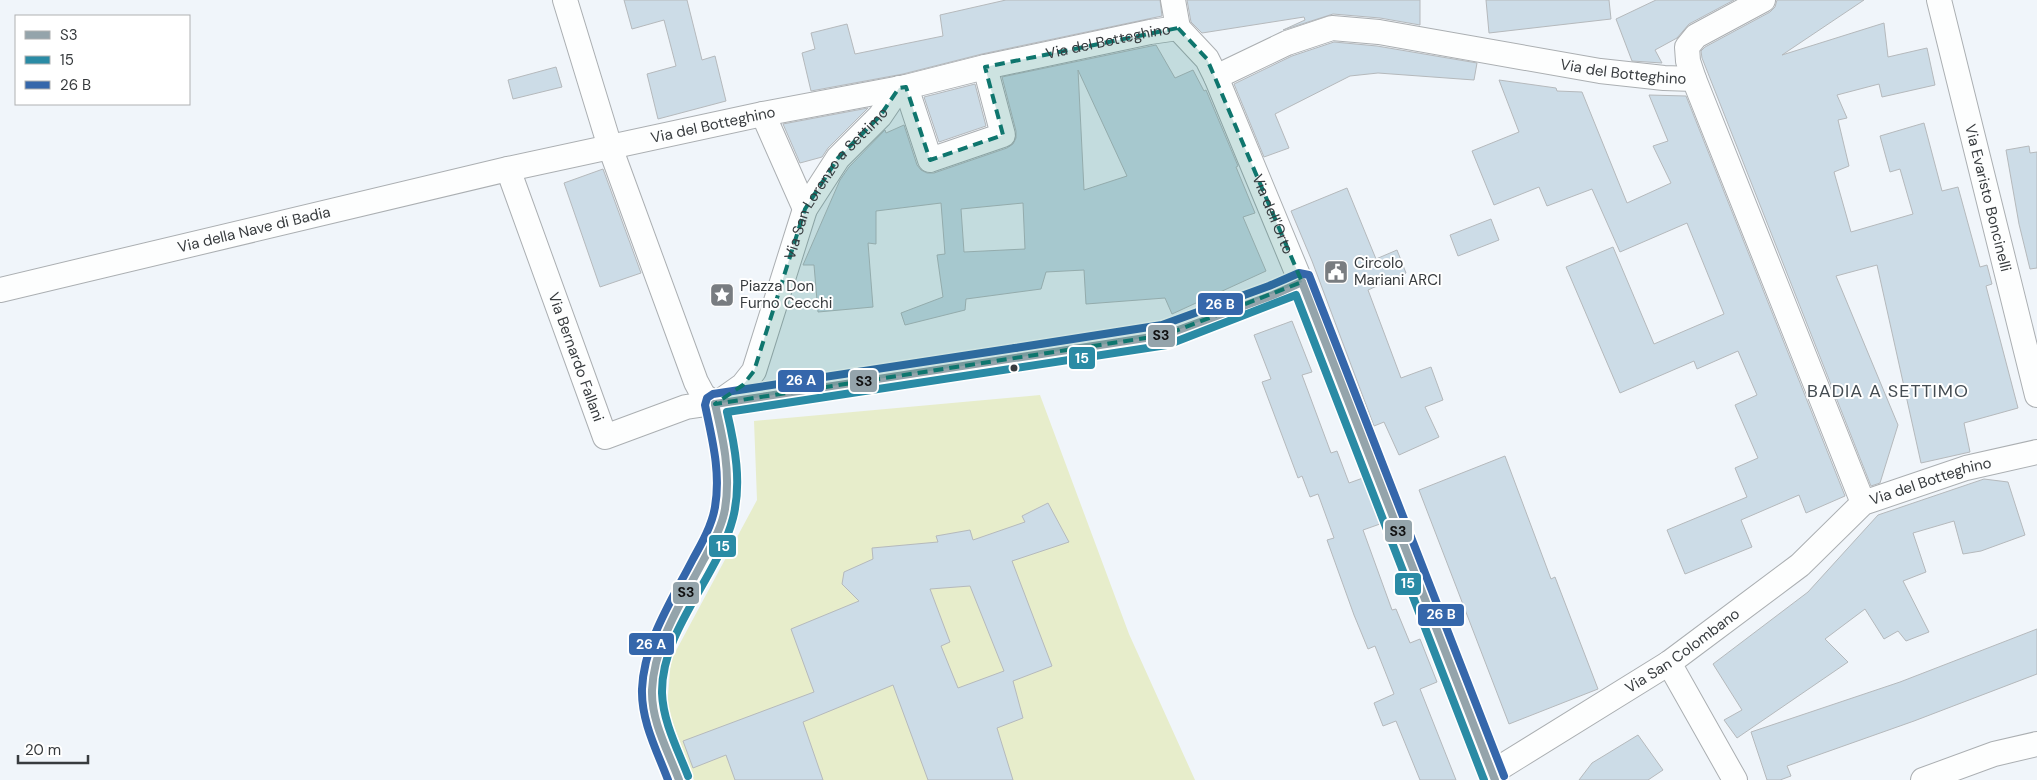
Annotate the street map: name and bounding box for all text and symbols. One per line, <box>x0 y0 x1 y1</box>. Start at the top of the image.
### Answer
legend <box>15 15 190 105</box>
street label: Via del Botteghino <box>1044 19 1172 64</box>
text: S3 <box>60 25 78 45</box>
text: 15 <box>60 50 74 70</box>
street label: Via del Botteghino <box>1559 54 1687 89</box>
text: 26 B <box>60 75 91 95</box>
street label: Via del Botteghino <box>649 102 777 148</box>
street label: Via San Lorenzo a Settimo <box>780 104 893 262</box>
street label: Via Evaristo Boncinelli <box>1960 122 2016 274</box>
street label: Via dell'Orto <box>1247 171 1298 257</box>
street label: Via della Nave di Badia <box>176 202 332 257</box>
place label: Circolo Mariani ARCI <box>1354 253 1441 290</box>
public building icon: Circolo Mariani ARCI <box>1323 259 1349 285</box>
place label: Piazza Don Furno Cecchi <box>740 276 832 313</box>
place icon: Piazza Don Furno Cecchi <box>709 282 735 308</box>
street label: Via Bernardo Fallani <box>543 290 609 424</box>
line badge: 26 B <box>1197 292 1244 316</box>
text: 26 B <box>1205 295 1235 313</box>
line badge: S3 <box>1147 324 1176 348</box>
text: S3 <box>1153 326 1169 344</box>
line badge: 15 <box>1068 346 1096 370</box>
text: 15 <box>1075 349 1089 367</box>
unlabelled marker <box>1009 363 1019 373</box>
line badge: 26 A <box>777 369 825 393</box>
line badge: S3 <box>849 369 878 393</box>
text: 26 A <box>786 371 816 389</box>
text: S3 <box>856 372 872 390</box>
district label: BADIA A SETTIMO <box>1807 379 1969 403</box>
street label: Via del Botteghino <box>1867 453 1993 510</box>
line badge: S3 <box>1384 519 1413 543</box>
text: S3 <box>1390 522 1406 540</box>
line badge: 15 <box>708 534 737 558</box>
text: 15 <box>716 537 730 555</box>
line badge: 15 <box>1394 572 1422 596</box>
text: 15 <box>1401 574 1415 592</box>
line badge: S3 <box>672 581 700 605</box>
text: S3 <box>678 583 694 601</box>
line badge: 26 B <box>1417 603 1465 627</box>
street label: Via San Colombano <box>1621 604 1744 698</box>
text: 26 B <box>1426 605 1456 623</box>
line badge: 26 A <box>628 632 675 656</box>
text: 26 A <box>636 635 666 653</box>
scale bar <box>18 732 88 764</box>
text: 20 m <box>25 740 61 760</box>

